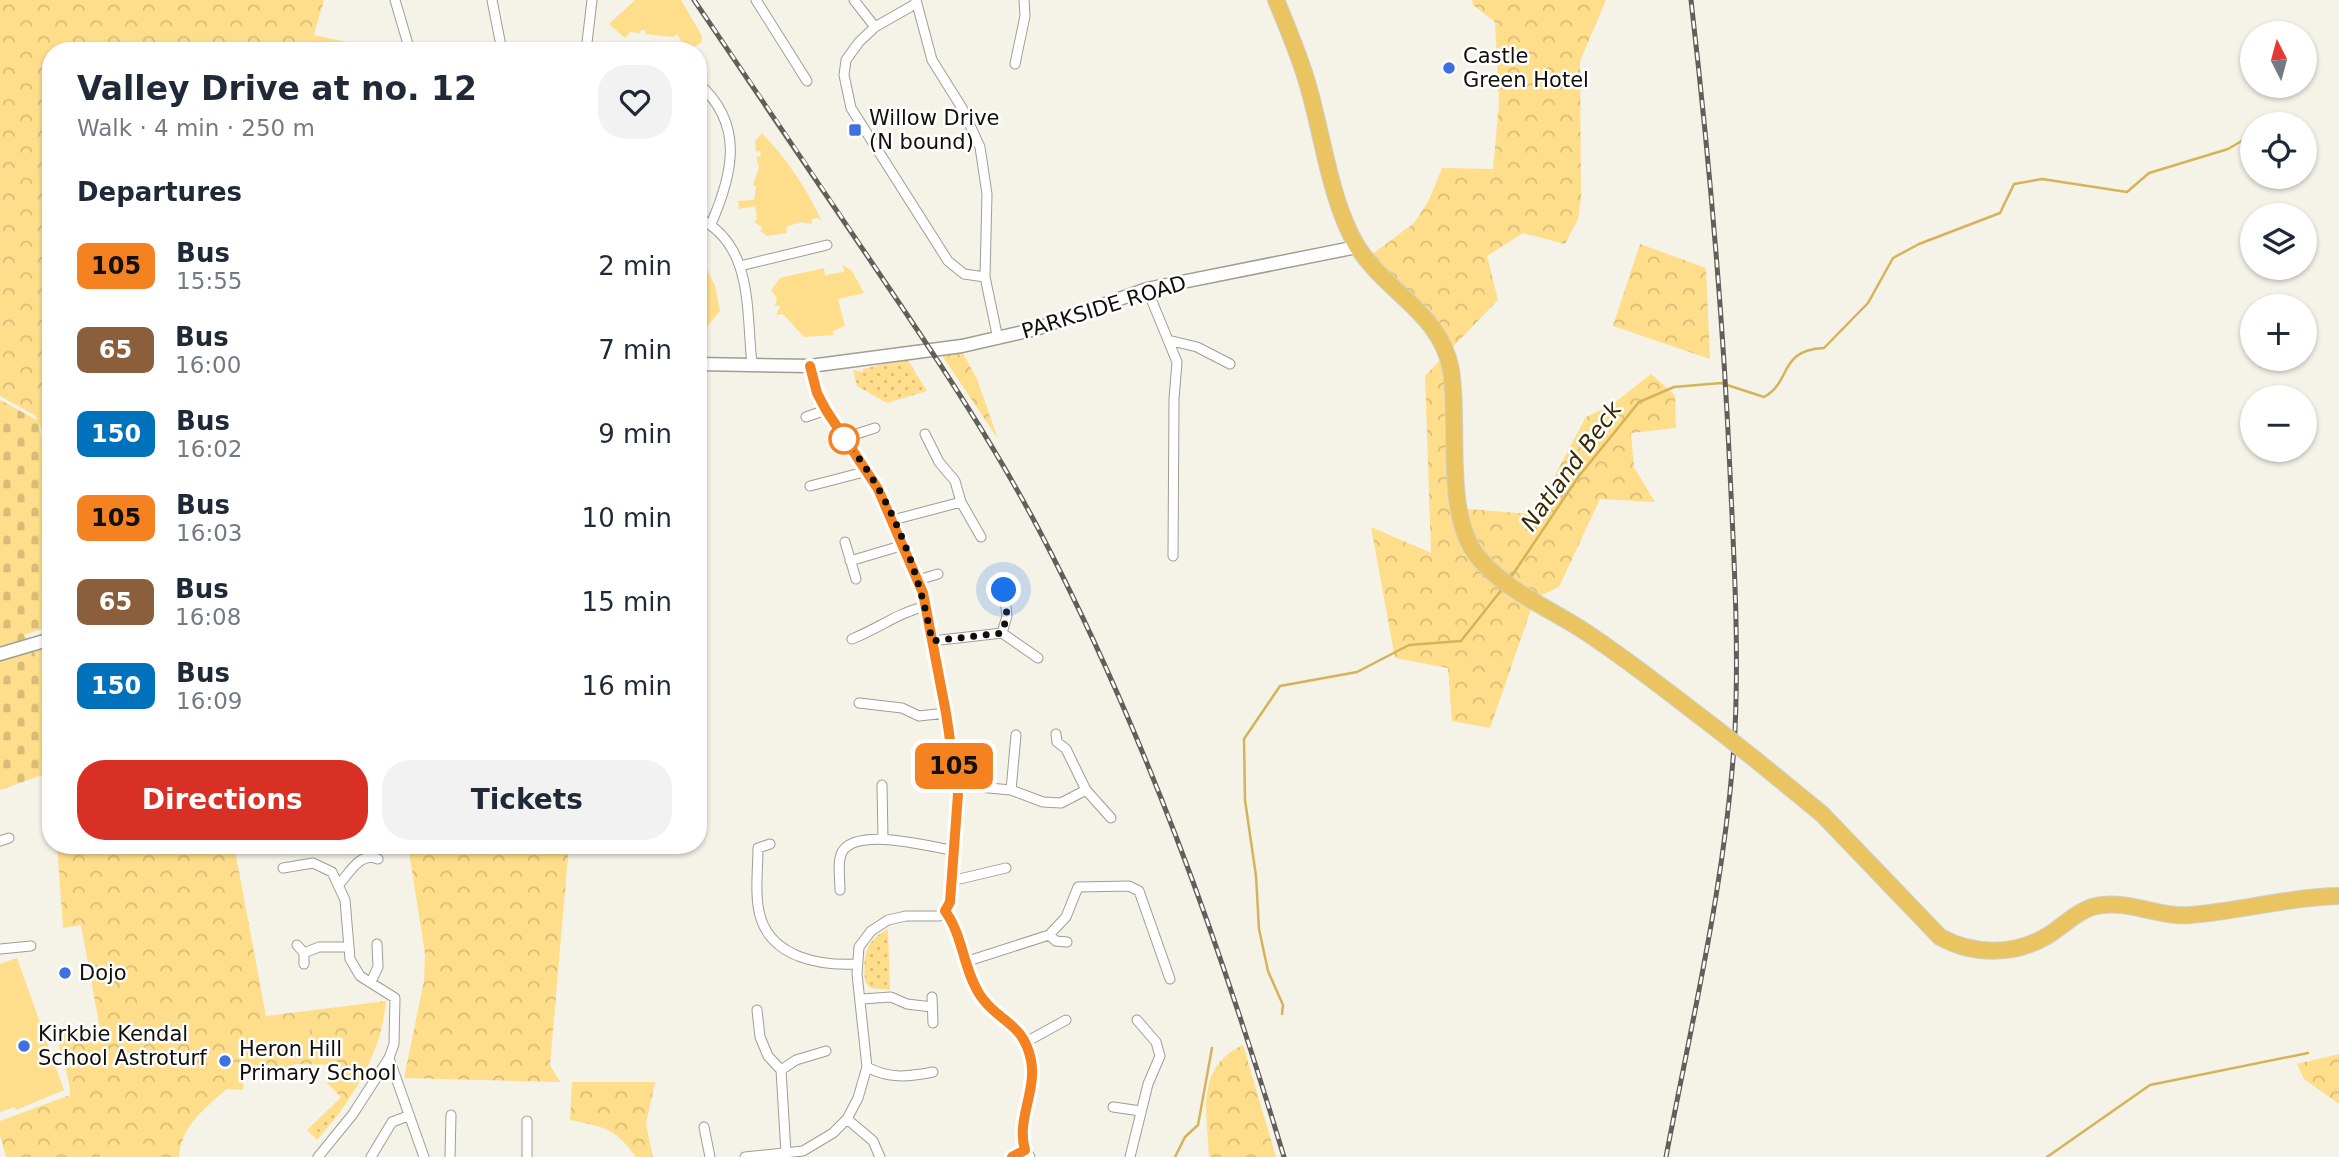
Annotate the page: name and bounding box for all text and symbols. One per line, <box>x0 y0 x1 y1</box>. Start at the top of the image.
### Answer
north arrow <box>2240 21 2317 98</box>
map controls <box>2240 21 2317 462</box>
place label: Castle Green Hotel <box>1463 44 1589 92</box>
marker: Castle Green Hotel <box>1441 60 1457 76</box>
button: heart <box>598 65 672 139</box>
text: Valley Drive at no. 12 <box>77 69 477 108</box>
place label: Willow Drive (N bound) <box>869 106 1000 154</box>
button: locate <box>2240 112 2317 189</box>
text: Walk · 4 min · 250 m <box>77 115 315 141</box>
marker: Willow Drive (N bound) <box>847 122 863 138</box>
text: Departures <box>77 177 242 207</box>
button: layers <box>2240 203 2317 280</box>
text: Bus <box>176 238 230 268</box>
text: 2 min <box>598 251 672 281</box>
text: 105 <box>91 252 141 280</box>
text: 15:55 <box>176 268 242 294</box>
street label: PARKSIDE ROAD <box>1019 271 1189 343</box>
button: + <box>2240 294 2317 371</box>
text: Bus <box>175 322 229 352</box>
text: 7 min <box>598 335 672 365</box>
text: 65 <box>99 336 132 364</box>
text: 16:00 <box>175 352 241 378</box>
button: − <box>2240 385 2317 462</box>
water label: Natland Beck <box>1515 395 1628 536</box>
text: Bus <box>176 406 230 436</box>
text: 9 min <box>598 419 672 449</box>
text: 150 <box>91 420 141 448</box>
unlabelled marker <box>829 424 859 454</box>
text: 16:02 <box>176 436 242 462</box>
text: Bus <box>176 490 230 520</box>
text: 10 min <box>582 503 672 533</box>
text: 105 <box>91 504 141 532</box>
text: 16:03 <box>176 520 242 546</box>
your location <box>986 572 1021 607</box>
text: Bus <box>175 574 229 604</box>
text: 15 min <box>582 587 672 617</box>
text: 65 <box>99 588 132 616</box>
text: 16:08 <box>175 604 241 630</box>
text: Bus <box>176 658 230 688</box>
text: 16 min <box>582 671 672 701</box>
text: 150 <box>91 672 141 700</box>
text: 16:09 <box>176 688 242 714</box>
line badge: 105 <box>914 743 994 789</box>
text: 105 <box>929 752 979 780</box>
button: Directions <box>77 760 368 840</box>
button: Tickets <box>382 760 672 840</box>
place label: Dojo <box>79 961 127 985</box>
marker: Dojo <box>57 965 73 981</box>
place label: Kirkbie Kendal School Astroturf <box>38 1022 207 1070</box>
place label: Heron Hill Primary School <box>239 1037 397 1085</box>
marker: Kirkbie Kendal School Astroturf <box>16 1038 32 1054</box>
marker: Heron Hill Primary School <box>217 1053 233 1069</box>

